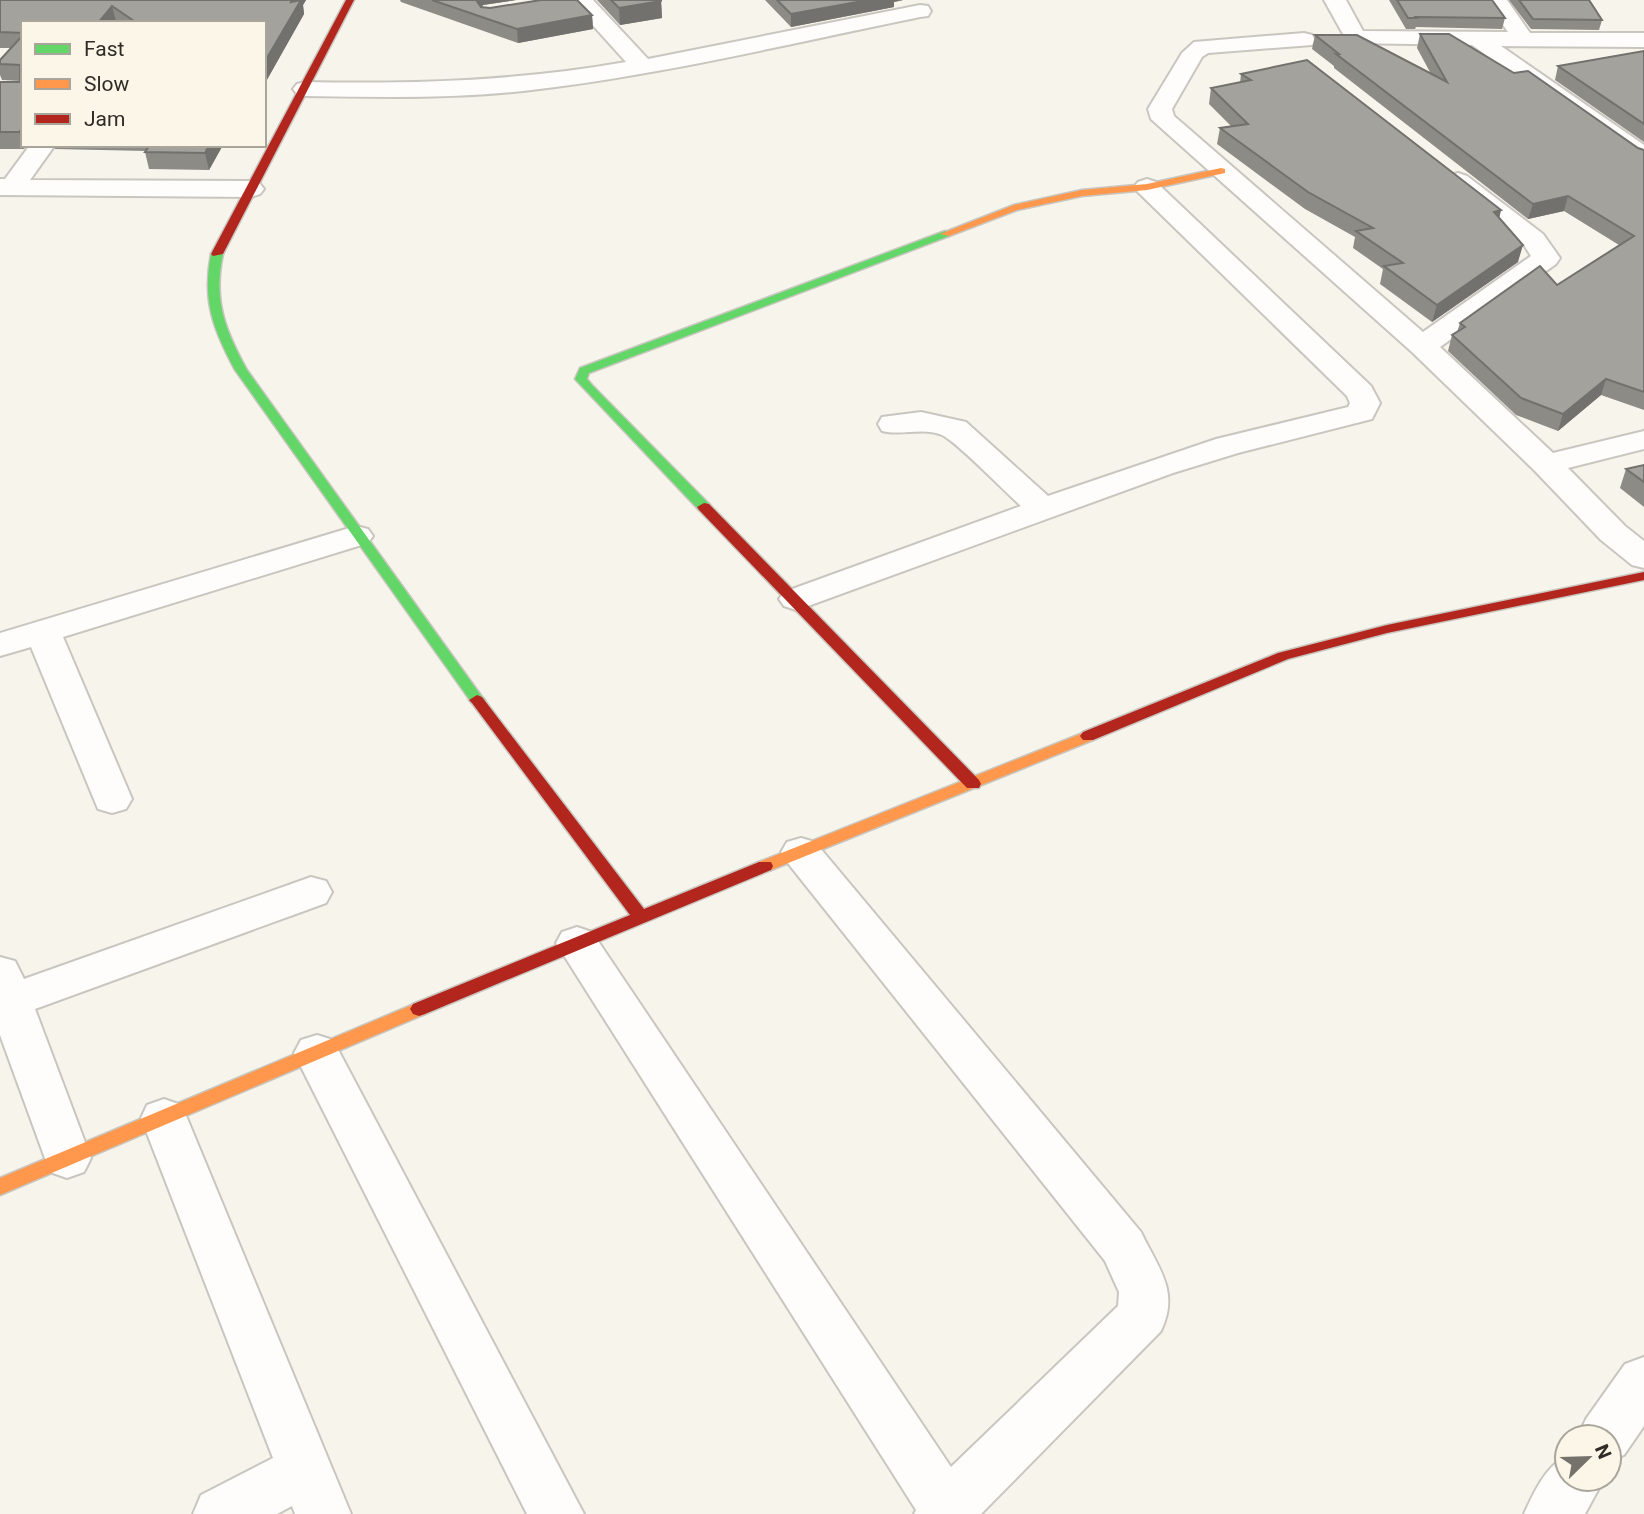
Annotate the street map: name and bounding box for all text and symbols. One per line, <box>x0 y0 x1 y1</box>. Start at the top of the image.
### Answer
legend <box>21 21 266 147</box>
text: Fast <box>84 37 125 61</box>
text: Slow <box>84 72 130 96</box>
text: Jam <box>84 107 125 131</box>
north arrow <box>1553 1423 1623 1493</box>
text: N <box>1590 1441 1616 1462</box>

